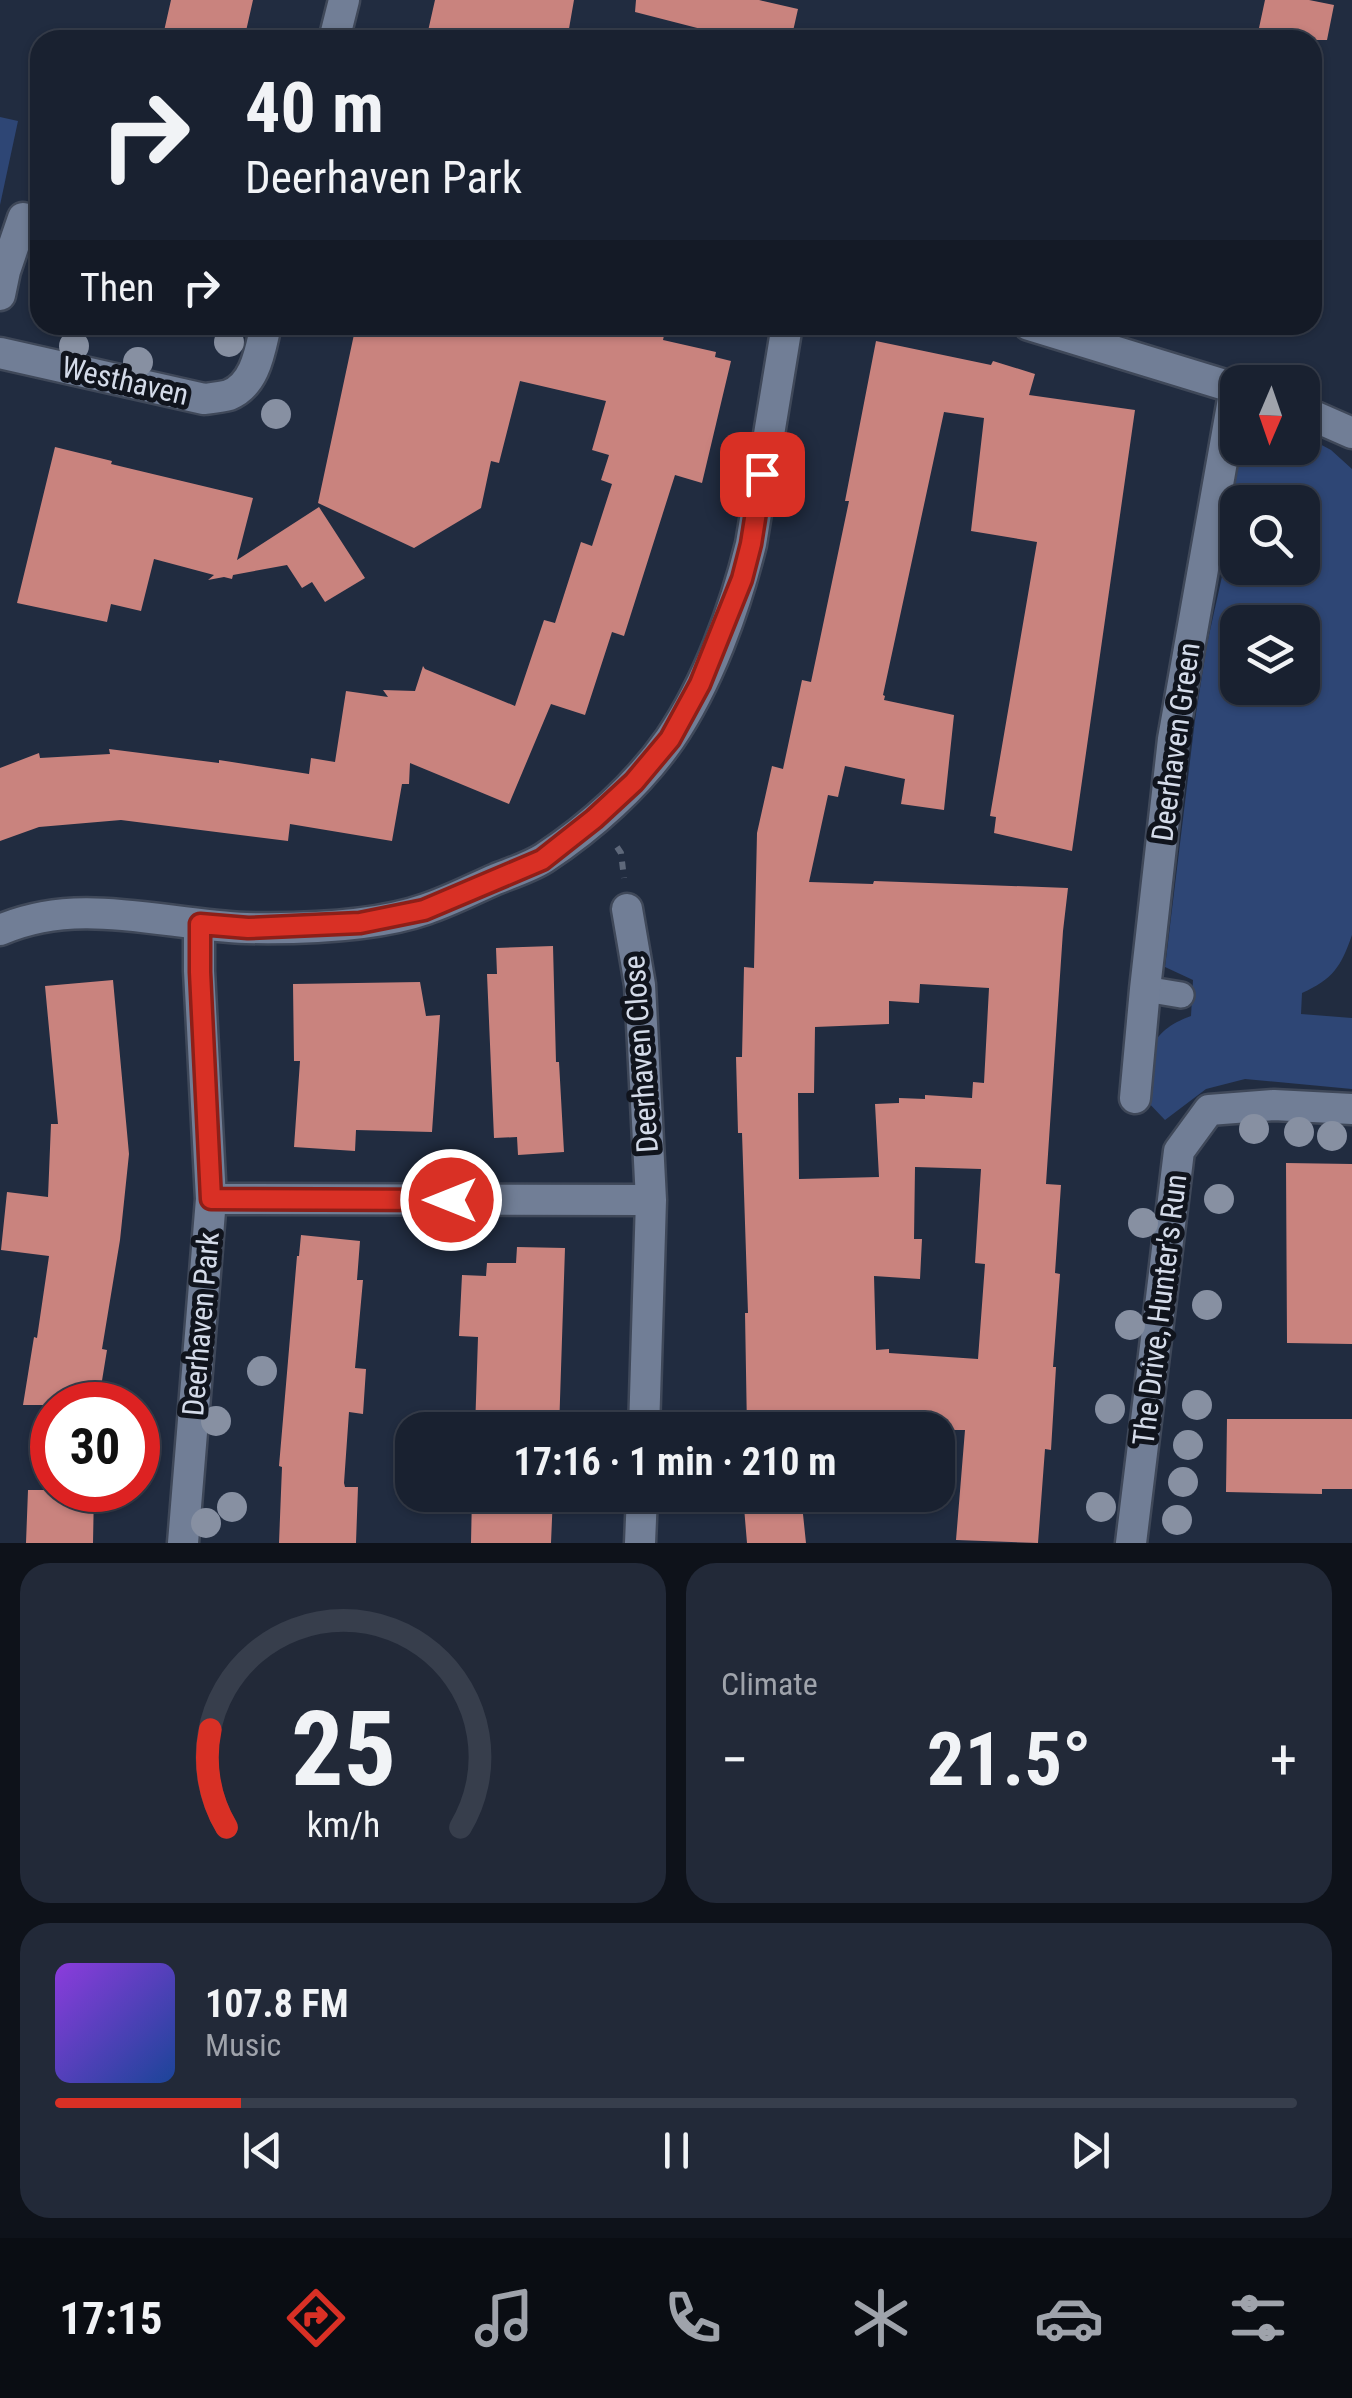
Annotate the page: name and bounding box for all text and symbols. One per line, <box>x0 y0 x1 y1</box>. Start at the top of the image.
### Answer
text: 40 m <box>245 67 384 149</box>
icon: right <box>80 70 210 200</box>
text: Deerhaven Park <box>245 151 522 204</box>
icon: right <box>174 260 229 315</box>
text: Then <box>80 266 154 310</box>
street label: Westhaven <box>58 349 192 412</box>
north arrow <box>1220 365 1320 465</box>
map controls <box>1220 365 1320 705</box>
pin <box>720 432 805 517</box>
icon: arrive <box>735 447 790 502</box>
button: search <box>1220 485 1320 585</box>
button: layers <box>1220 605 1320 705</box>
street label: Deerhaven Green <box>1144 640 1207 844</box>
street label: Deerhaven Close <box>616 954 665 1154</box>
position arrow <box>399 1148 503 1252</box>
street label: The Drive, Hunter's Run <box>1125 1172 1194 1448</box>
street label: Deerhaven Park <box>175 1230 226 1417</box>
speed limit sign: 30 <box>30 1382 160 1512</box>
text: 17:16 · 1 min · 210 m <box>514 1440 836 1484</box>
text: Climate <box>721 1665 818 1703</box>
text: 25 <box>290 1689 396 1810</box>
text: 21.5° <box>927 1715 1091 1803</box>
text: − <box>721 1728 749 1792</box>
text: + <box>1270 1728 1297 1792</box>
text: km/h <box>306 1804 380 1846</box>
text: 107.8 FM <box>205 1982 349 2026</box>
text: Music <box>205 2026 281 2064</box>
icon: previous <box>235 2123 290 2178</box>
icon: pause <box>649 2123 704 2178</box>
icon: next <box>1063 2123 1118 2178</box>
icon: directions <box>281 2283 351 2353</box>
icon: music <box>469 2283 539 2353</box>
icon: phone <box>658 2283 728 2353</box>
icon: climate <box>846 2283 916 2353</box>
icon: car <box>1034 2283 1104 2353</box>
icon: filters <box>1223 2283 1293 2353</box>
text: 17:15 <box>59 2292 162 2345</box>

